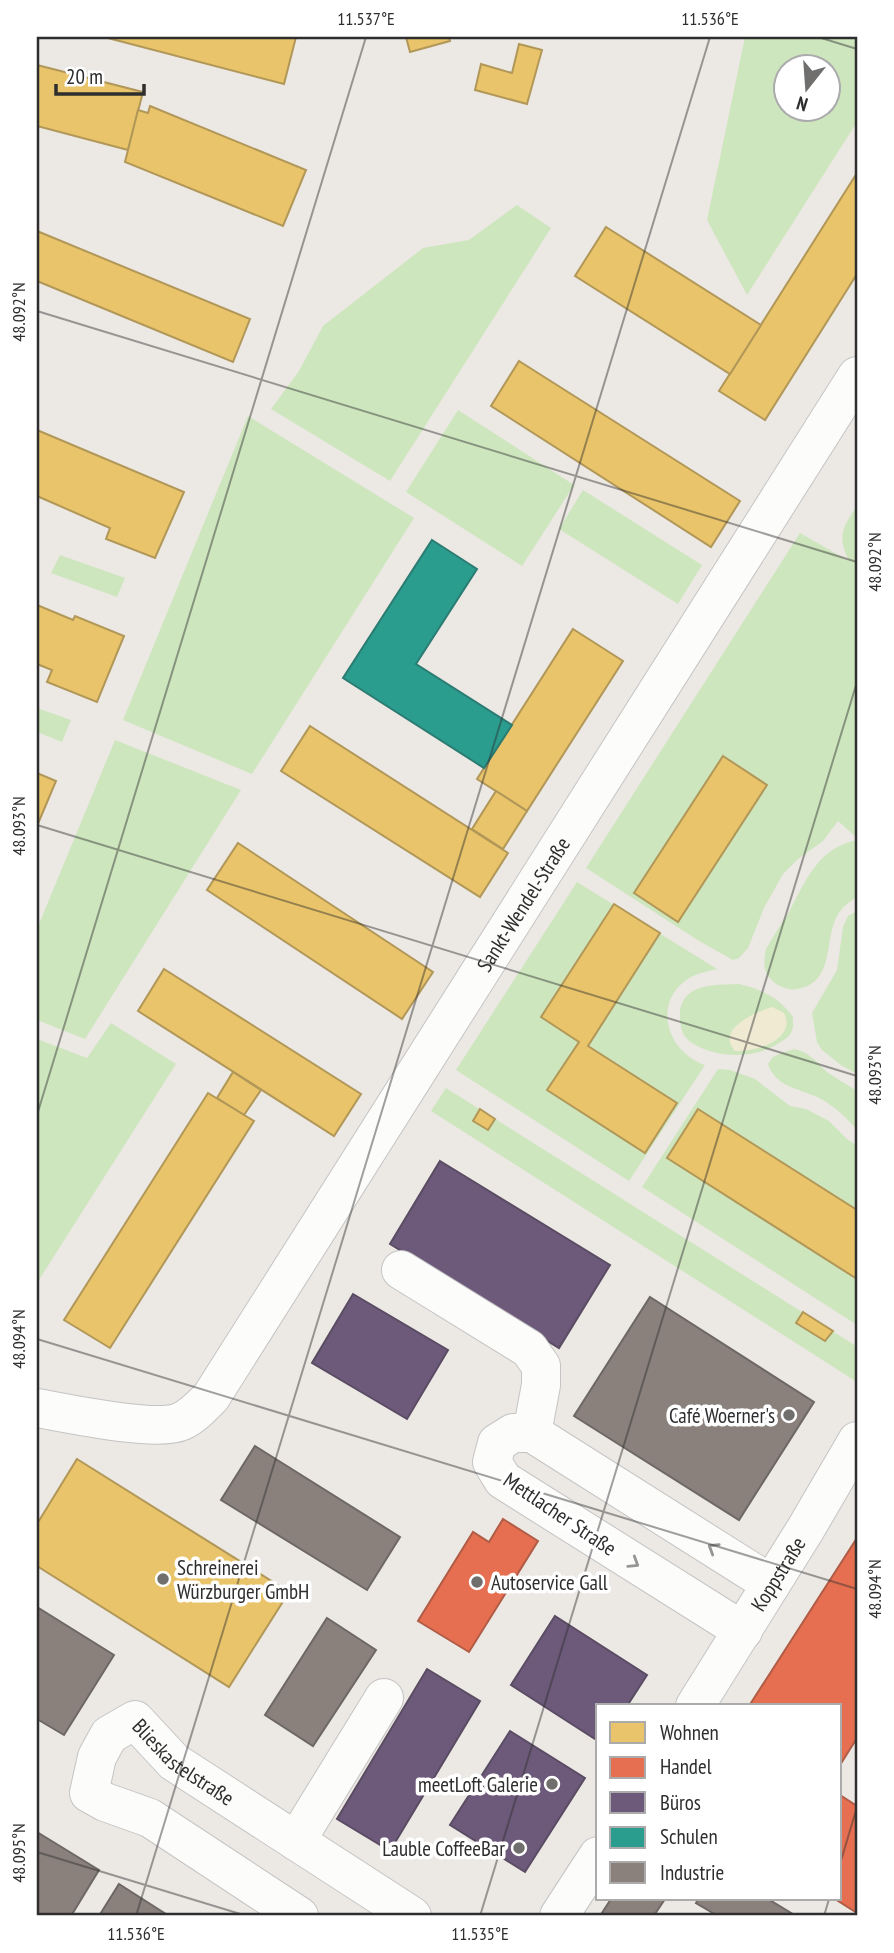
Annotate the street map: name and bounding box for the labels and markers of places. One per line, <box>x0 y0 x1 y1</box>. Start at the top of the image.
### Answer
place label: Café Woerner's <box>669 1402 775 1429</box>
marker: Café Woerner's <box>781 1407 797 1423</box>
place label: Schreinerei Würzburger GmbH <box>177 1554 309 1605</box>
place label: Autoservice Gall <box>491 1569 608 1596</box>
marker: Schreinerei Würzburger GmbH <box>155 1571 171 1587</box>
marker: Autoservice Gall <box>469 1574 485 1590</box>
place label: meetLoft Galerie <box>418 1771 538 1798</box>
marker: meetLoft Galerie <box>544 1776 560 1792</box>
place label: Lauble CoffeeBar <box>382 1835 505 1862</box>
marker: Lauble CoffeeBar <box>511 1840 527 1856</box>

